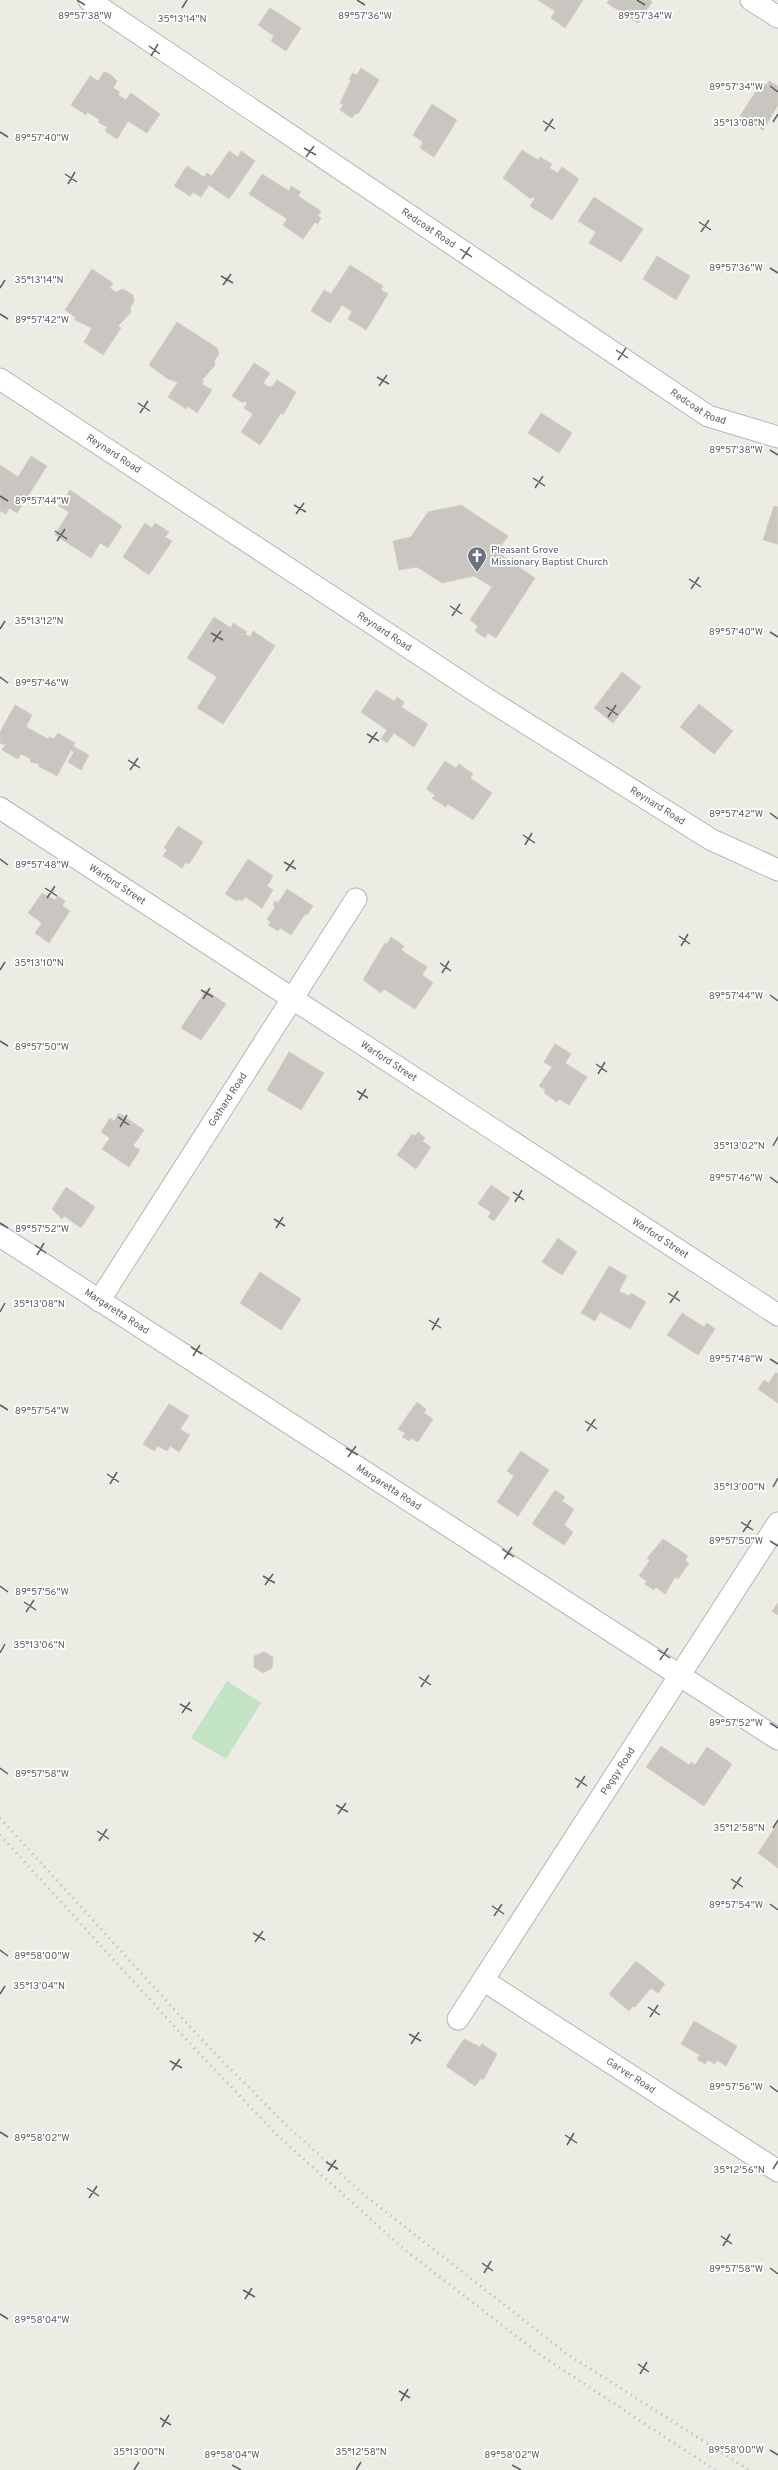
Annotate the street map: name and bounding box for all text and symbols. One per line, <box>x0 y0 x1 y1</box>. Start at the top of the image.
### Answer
text: 89°57'38"W <box>58 10 112 23</box>
text: 89°57'36"W <box>338 10 392 23</box>
text: 89°57'34"W <box>618 10 672 23</box>
text: 35°13'14"N <box>157 13 207 26</box>
text: 89°57'34"W <box>709 81 763 94</box>
text: 35°13'08"N <box>713 117 765 130</box>
text: 89°57'40"W <box>15 132 69 145</box>
street label: Redcoat Road <box>399 205 458 251</box>
text: 89°57'36"W <box>709 262 763 275</box>
text: 35°13'14"N <box>14 274 64 287</box>
text: 89°57'42"W <box>15 314 69 327</box>
street label: Redcoat Road <box>668 386 728 428</box>
street label: Reynard Road <box>84 431 144 476</box>
text: 89°57'38"W <box>709 444 763 457</box>
text: 89°57'44"W <box>15 495 69 508</box>
place label: Pleasant Grove Missionary Baptist Church <box>491 544 608 569</box>
church icon: Pleasant Grove Missionary Baptist Church <box>466 545 488 573</box>
street label: Reynard Road <box>355 609 414 654</box>
text: 35°13'12"N <box>14 615 64 628</box>
text: 89°57'40"W <box>709 626 763 639</box>
text: 89°57'46"W <box>15 677 69 690</box>
street label: Reynard Road <box>627 784 688 828</box>
text: 89°57'42"W <box>709 808 763 821</box>
text: 89°57'48"W <box>15 859 69 872</box>
street label: Warford Street <box>86 861 148 908</box>
text: 35°13'10"N <box>14 957 64 970</box>
text: 89°57'44"W <box>709 990 763 1003</box>
street label: Warford Street <box>358 1038 420 1085</box>
text: 89°57'50"W <box>15 1041 69 1054</box>
street label: Gothard Road <box>206 1070 250 1129</box>
text: 35°13'02"N <box>713 1140 765 1153</box>
text: 89°57'46"W <box>709 1172 763 1185</box>
street label: Warford Street <box>629 1215 691 1262</box>
text: 89°57'52"W <box>15 1223 69 1236</box>
street label: Margaretta Road <box>82 1286 152 1337</box>
text: 35°13'08"N <box>13 1298 65 1311</box>
text: 89°57'48"W <box>709 1353 763 1366</box>
text: 89°57'54"W <box>15 1405 69 1418</box>
street label: Margaretta Road <box>354 1462 424 1513</box>
text: 35°13'00"N <box>713 1481 765 1494</box>
text: 89°57'50"W <box>709 1535 763 1548</box>
text: 89°57'56"W <box>15 1586 69 1599</box>
text: 35°13'06"N <box>13 1639 65 1652</box>
text: 89°57'52"W <box>709 1717 763 1730</box>
street label: Peggy Road <box>598 1745 638 1797</box>
text: 89°57'58"W <box>15 1768 69 1781</box>
text: 35°12'58"N <box>713 1822 765 1835</box>
text: 89°57'54"W <box>709 1899 763 1912</box>
text: 89°58'00"W <box>14 1950 70 1963</box>
text: 35°13'04"N <box>13 1980 65 1993</box>
street label: Garver Road <box>604 2055 658 2096</box>
text: 89°57'56"W <box>709 2081 763 2094</box>
text: 89°58'02"W <box>14 2132 70 2145</box>
text: 35°12'56"N <box>713 2164 765 2177</box>
text: 89°57'58"W <box>709 2263 763 2276</box>
text: 89°58'04"W <box>14 2314 70 2327</box>
text: 89°58'00"W <box>708 2444 764 2457</box>
text: 35°13'00"N <box>113 2446 165 2459</box>
text: 35°12'58"N <box>335 2446 387 2459</box>
text: 89°58'04"W <box>204 2449 260 2462</box>
text: 89°58'02"W <box>484 2449 540 2462</box>

